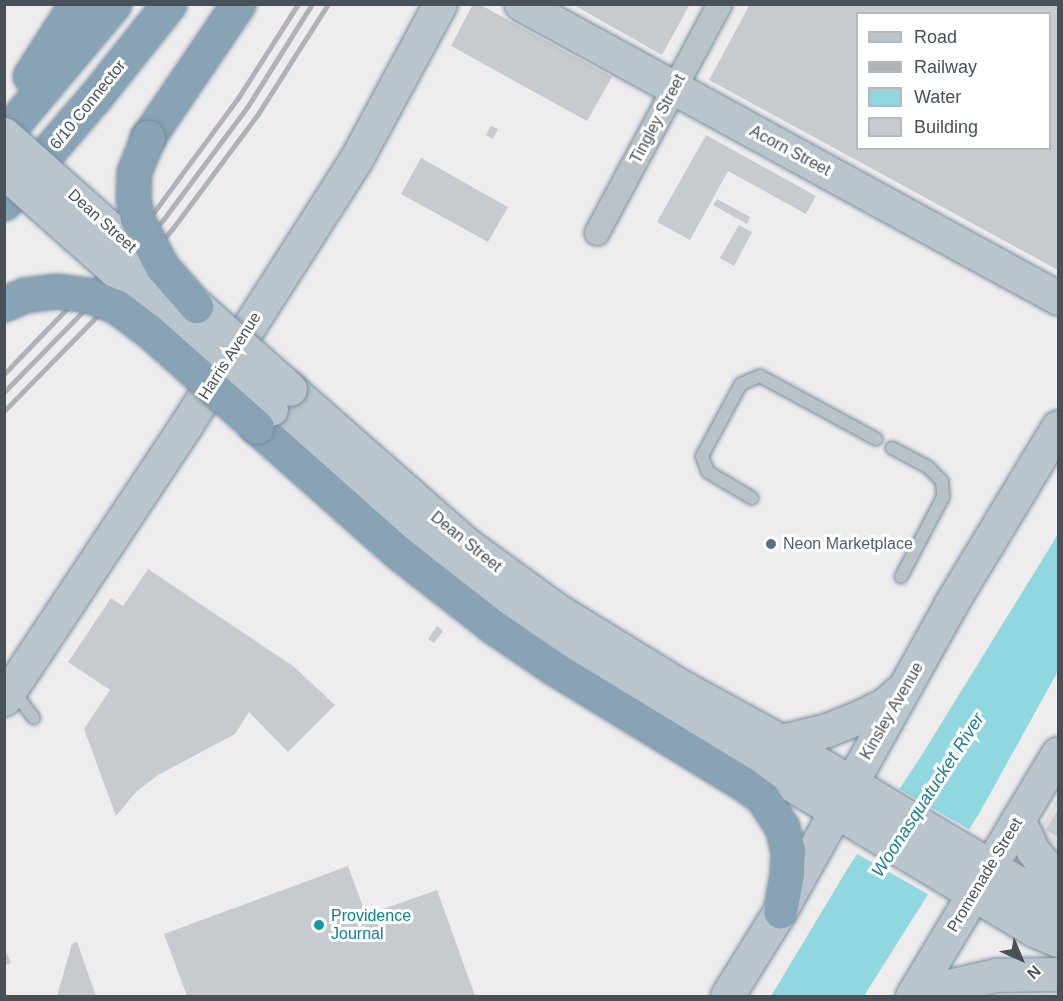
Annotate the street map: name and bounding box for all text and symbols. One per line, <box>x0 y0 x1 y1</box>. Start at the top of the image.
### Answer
legend <box>856 12 1051 150</box>
text: Road <box>914 27 957 47</box>
street label: 6/10 Connector <box>46 56 130 154</box>
text: Railway <box>914 57 977 77</box>
street label: Tingley Street <box>626 71 690 167</box>
text: Water <box>914 87 961 107</box>
text: Building <box>914 117 978 137</box>
street label: Acorn Street <box>746 122 834 180</box>
street label: Dean Street <box>64 185 140 257</box>
street label: Harris Avenue <box>194 308 266 404</box>
street label: Dean Street <box>427 508 505 576</box>
place label: Neon Marketplace <box>783 534 913 554</box>
marker: Neon Marketplace <box>764 537 778 551</box>
street label: Kinsley Avenue <box>856 659 928 763</box>
water label: Woonasquatucket River <box>867 709 989 881</box>
street label: Promenade Street <box>943 814 1027 936</box>
place label: Providence Journal <box>331 906 411 944</box>
marker: Providence Journal <box>312 918 326 932</box>
north arrow <box>991 929 1051 989</box>
text: N <box>1024 962 1044 982</box>

